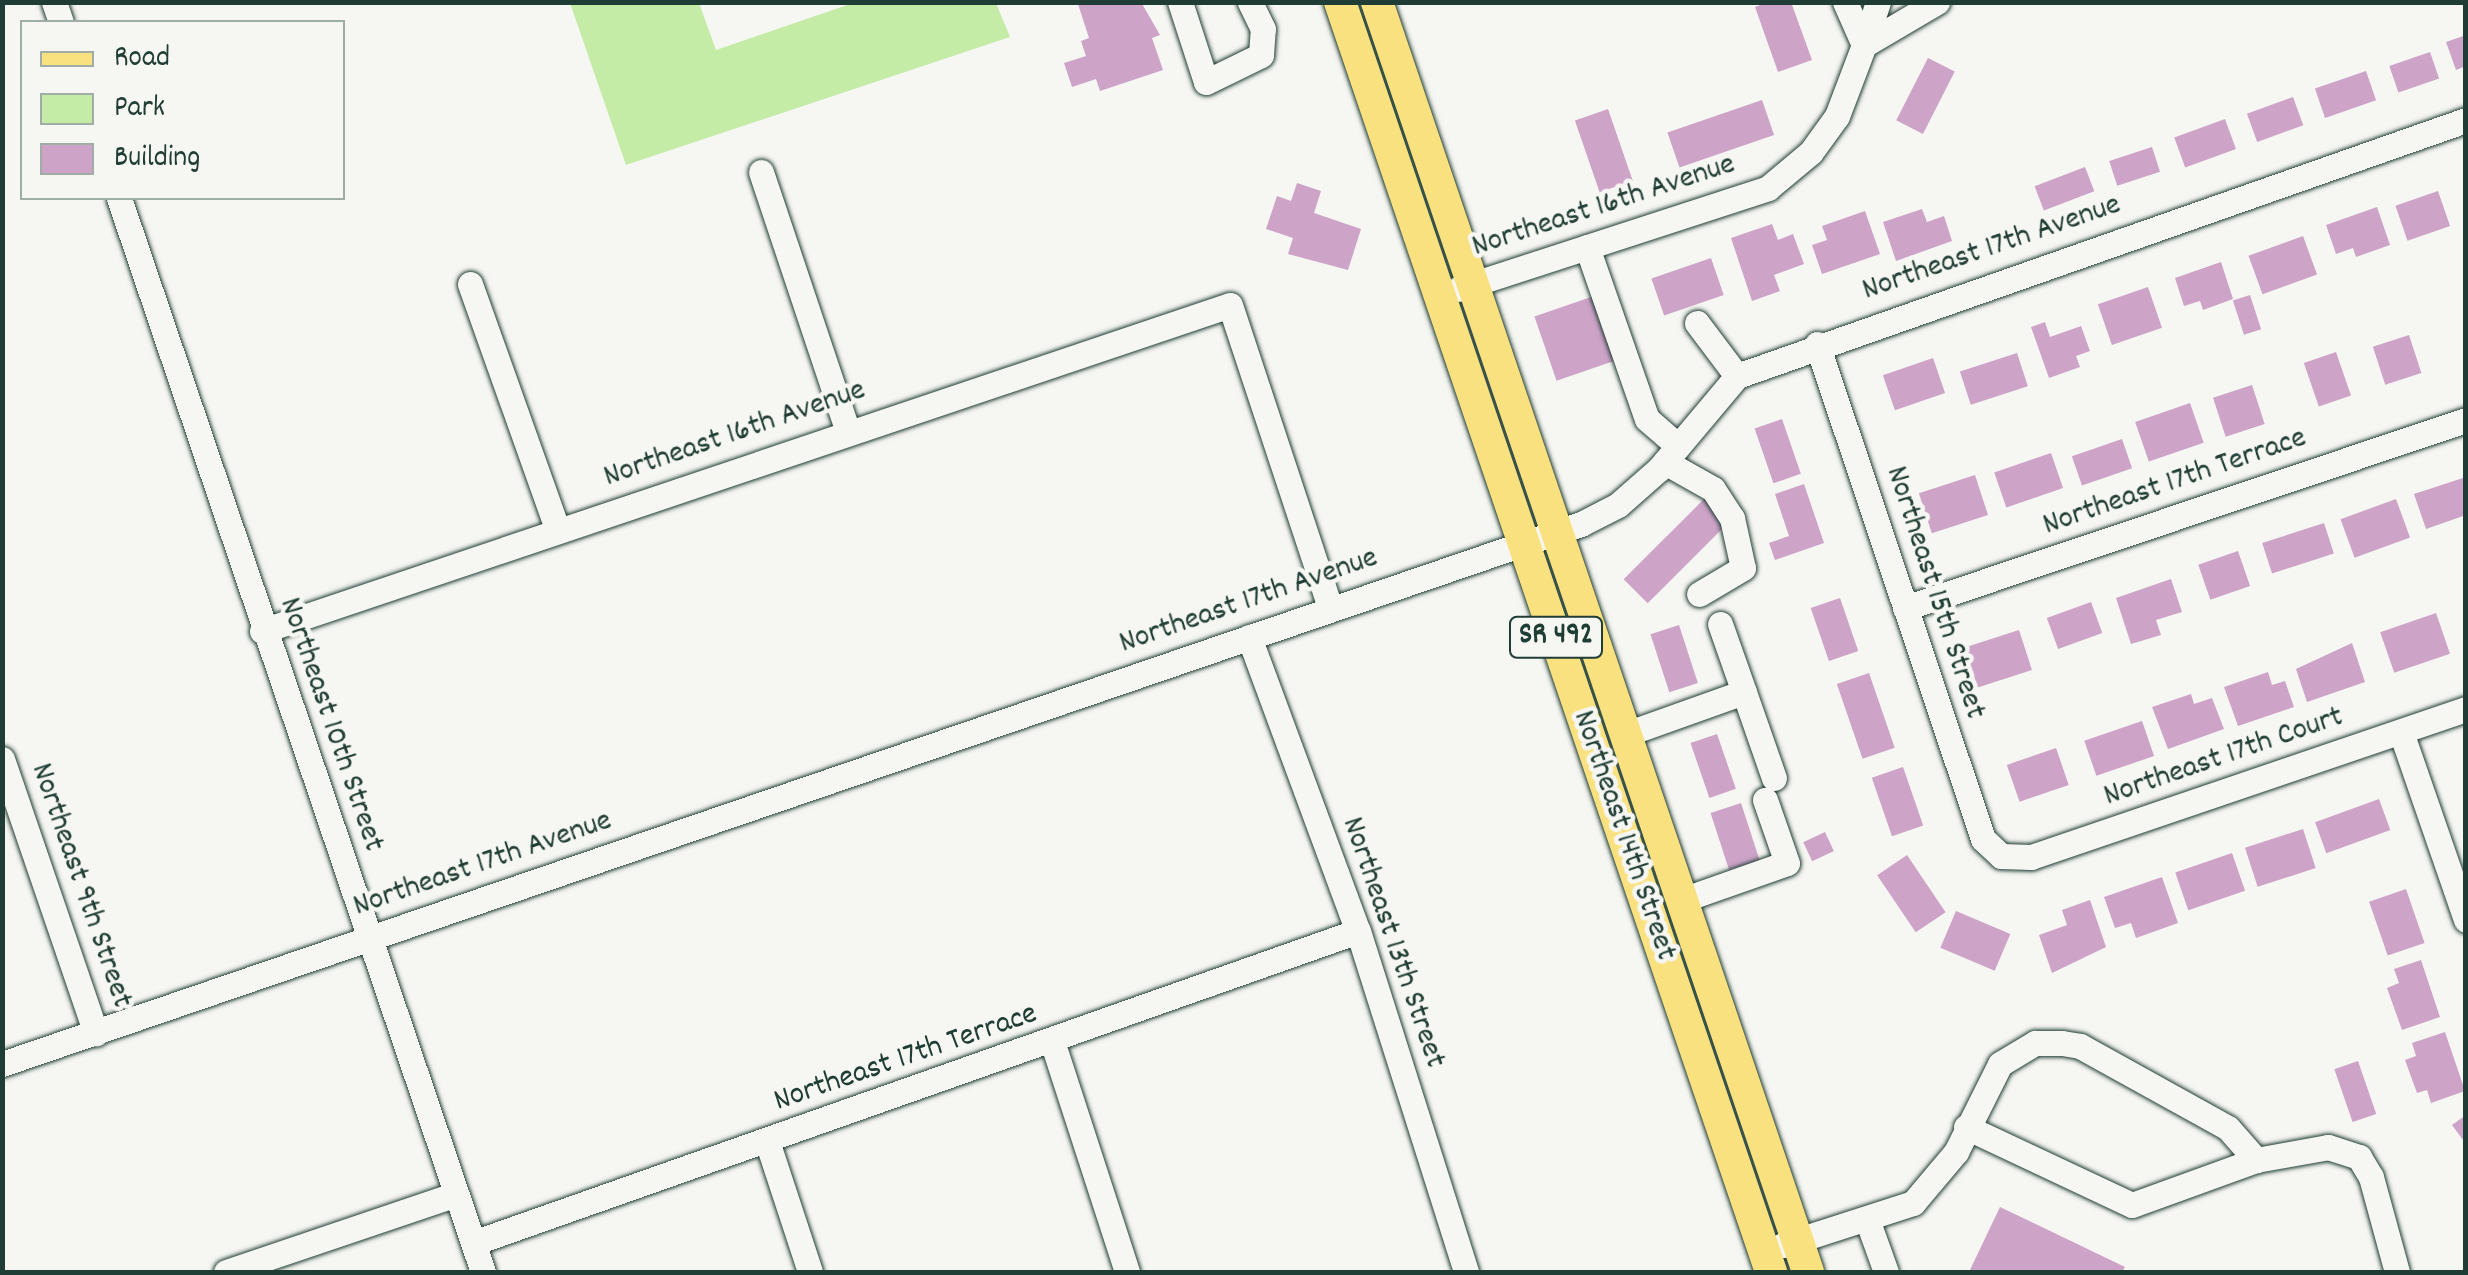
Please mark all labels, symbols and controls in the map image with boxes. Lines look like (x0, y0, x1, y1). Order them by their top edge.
legend (20, 20, 345, 200)
text: Road (114, 38, 170, 81)
text: Park (114, 88, 165, 131)
text: Building (114, 138, 200, 181)
street label: Northeast 16th Avenue (1468, 146, 1740, 268)
street label: Northeast 17th Avenue (1858, 187, 2126, 311)
street label: Northeast 16th Avenue (599, 372, 871, 498)
street label: Northeast 17th Terrace (2038, 420, 2312, 546)
street label: Northeast 15th Street (1875, 462, 1993, 724)
street label: Northeast 17th Avenue (1115, 540, 1383, 664)
street label: Northeast 10th Street (269, 593, 391, 857)
road number: SR 492 (1508, 612, 1604, 662)
street label: Northeast 17th Court (2099, 699, 2349, 817)
street label: Northeast 14th Street (1562, 706, 1684, 966)
street label: Northeast 9th Street (20, 759, 140, 1013)
street label: Northeast 17th Avenue (349, 803, 617, 927)
street label: Northeast 13th Street (1331, 812, 1453, 1074)
street label: Northeast 17th Terrace (769, 996, 1043, 1122)

